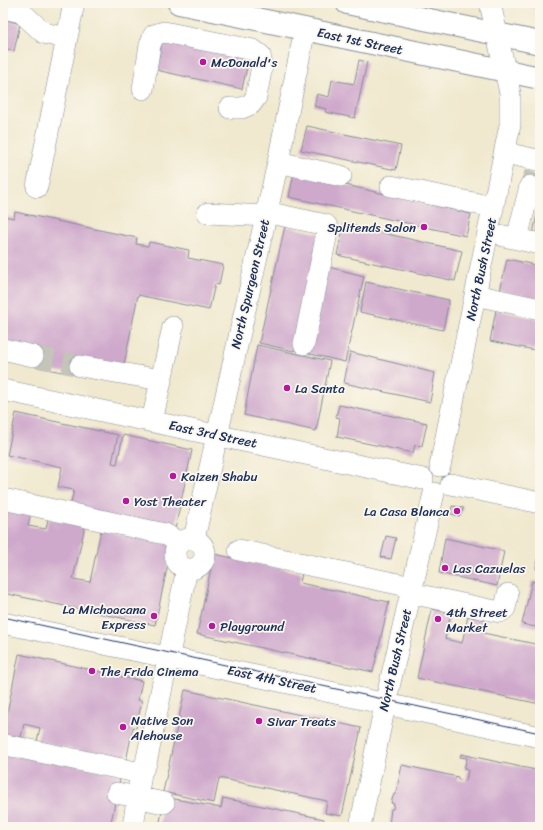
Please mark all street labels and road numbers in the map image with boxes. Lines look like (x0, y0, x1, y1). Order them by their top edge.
street label: East 1st Street (315, 21, 405, 61)
street label: North Bush Street (459, 215, 503, 323)
street label: North Spurgeon Street (224, 217, 276, 351)
street label: East 3rd Street (167, 413, 260, 455)
street label: North Bush Street (372, 606, 418, 714)
street label: East 4th Street (225, 658, 319, 700)

